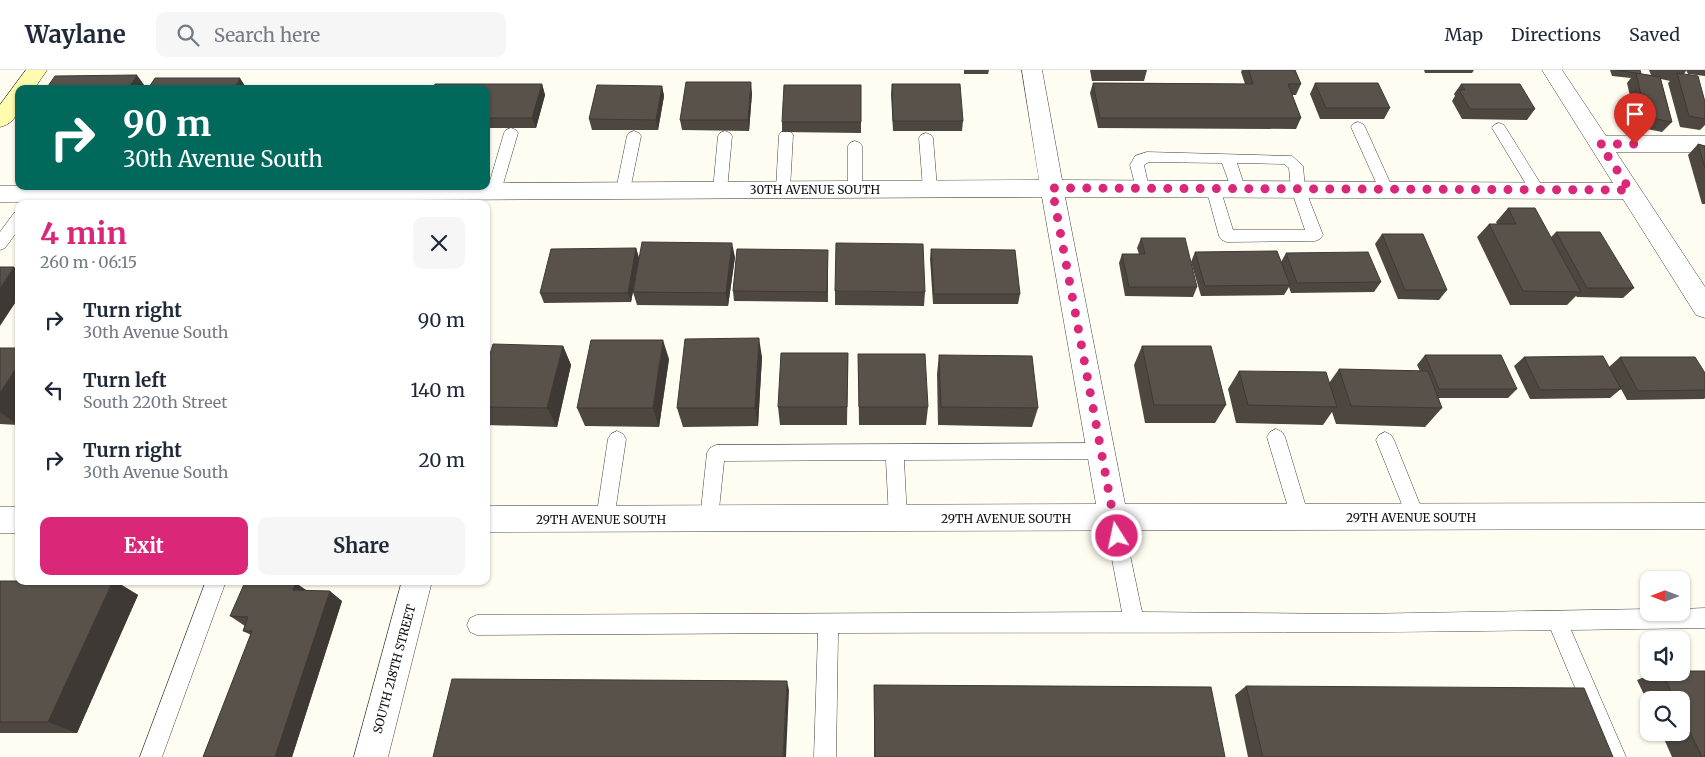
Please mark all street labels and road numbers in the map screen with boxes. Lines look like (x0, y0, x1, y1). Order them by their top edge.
street label: 30TH AVENUE SOUTH (750, 182, 881, 197)
street label: 29TH AVENUE SOUTH (1346, 510, 1476, 525)
street label: 29TH AVENUE SOUTH (941, 511, 1071, 526)
street label: 29TH AVENUE SOUTH (536, 512, 666, 527)
street label: SOUTH 218TH STREET (370, 602, 419, 735)

